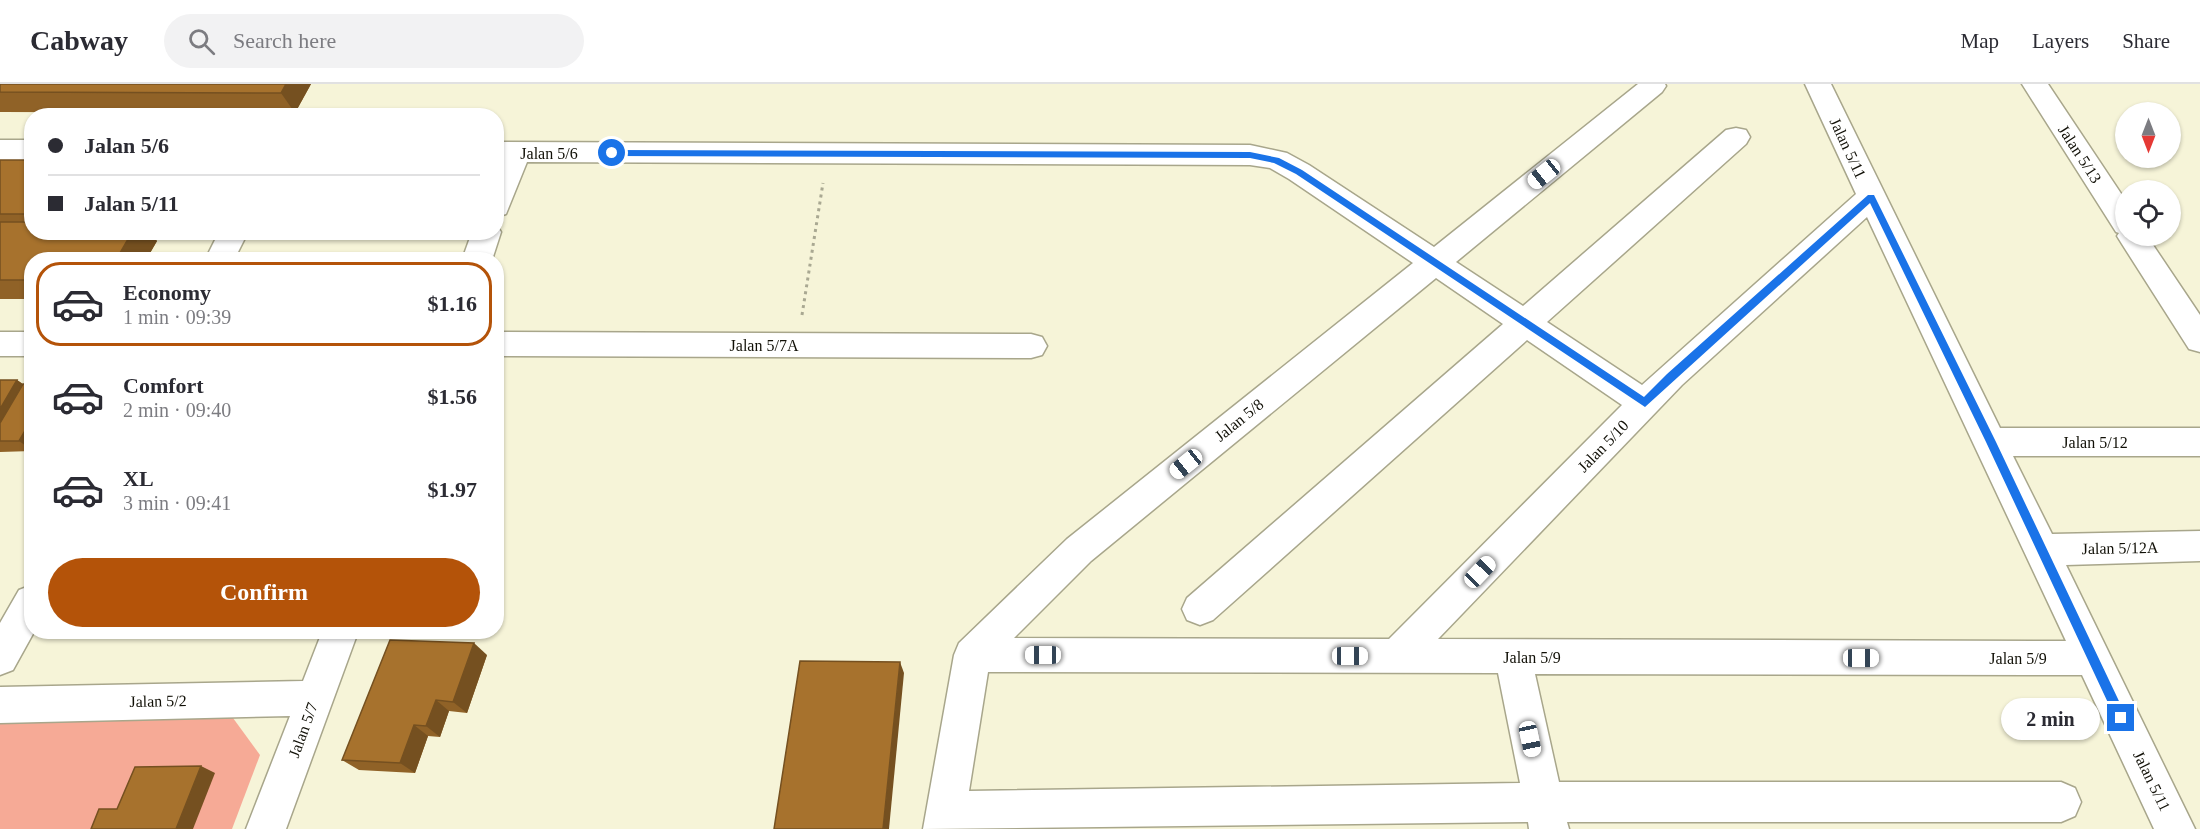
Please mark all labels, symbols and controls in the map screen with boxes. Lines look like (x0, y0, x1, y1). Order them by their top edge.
search box (164, 14, 584, 68)
text: Cabway (30, 25, 128, 56)
icon: search (185, 25, 218, 58)
text: Search here (233, 28, 336, 53)
text: Map (1961, 29, 1999, 53)
text: Layers (2032, 29, 2089, 53)
text: Share (2122, 29, 2170, 53)
north arrow (2115, 102, 2181, 168)
map controls (2115, 102, 2181, 246)
street label: Jalan 5/11 (1827, 115, 1869, 181)
street label: Jalan 5/13 (2055, 122, 2105, 186)
text: Jalan 5/6 (84, 133, 169, 158)
route start (598, 139, 625, 166)
street label: Jalan 5/6 (520, 145, 578, 162)
car (1524, 156, 1564, 192)
button: locate (2115, 180, 2181, 246)
text: Jalan 5/11 (84, 191, 179, 216)
icon: car (51, 277, 105, 331)
text: Economy (123, 280, 211, 305)
text: $1.16 (428, 291, 477, 316)
text: 1 min · 09:39 (123, 306, 231, 328)
street label: Jalan 5/7A (730, 337, 799, 354)
icon: car (51, 370, 105, 424)
text: Comfort (123, 373, 204, 398)
text: $1.56 (428, 384, 477, 409)
street label: Jalan 5/8 (1211, 395, 1267, 445)
text: 2 min · 09:40 (123, 399, 231, 421)
street label: Jalan 5/10 (1574, 417, 1632, 475)
street label: Jalan 5/12 (2062, 434, 2128, 451)
car (1166, 446, 1206, 482)
icon: car (51, 463, 105, 517)
text: XL (123, 466, 154, 491)
text: $1.97 (428, 477, 477, 502)
text: 3 min · 09:41 (123, 492, 231, 514)
street label: Jalan 5/12A (2081, 539, 2159, 557)
car (1461, 553, 1499, 591)
button: Confirm (48, 558, 480, 627)
car (1025, 646, 1061, 664)
car (1332, 647, 1368, 665)
street label: Jalan 5/9 (1503, 649, 1561, 666)
car (1843, 649, 1879, 667)
street label: Jalan 5/9 (1989, 650, 2047, 667)
street label: Jalan 5/2 (129, 692, 187, 710)
callout: 2 min (2001, 697, 2100, 739)
street label: Jalan 5/7 (285, 700, 321, 760)
route end (2107, 704, 2134, 731)
text: 2 min (2026, 708, 2075, 730)
car (1517, 720, 1543, 758)
street label: Jalan 5/11 (2130, 748, 2174, 814)

